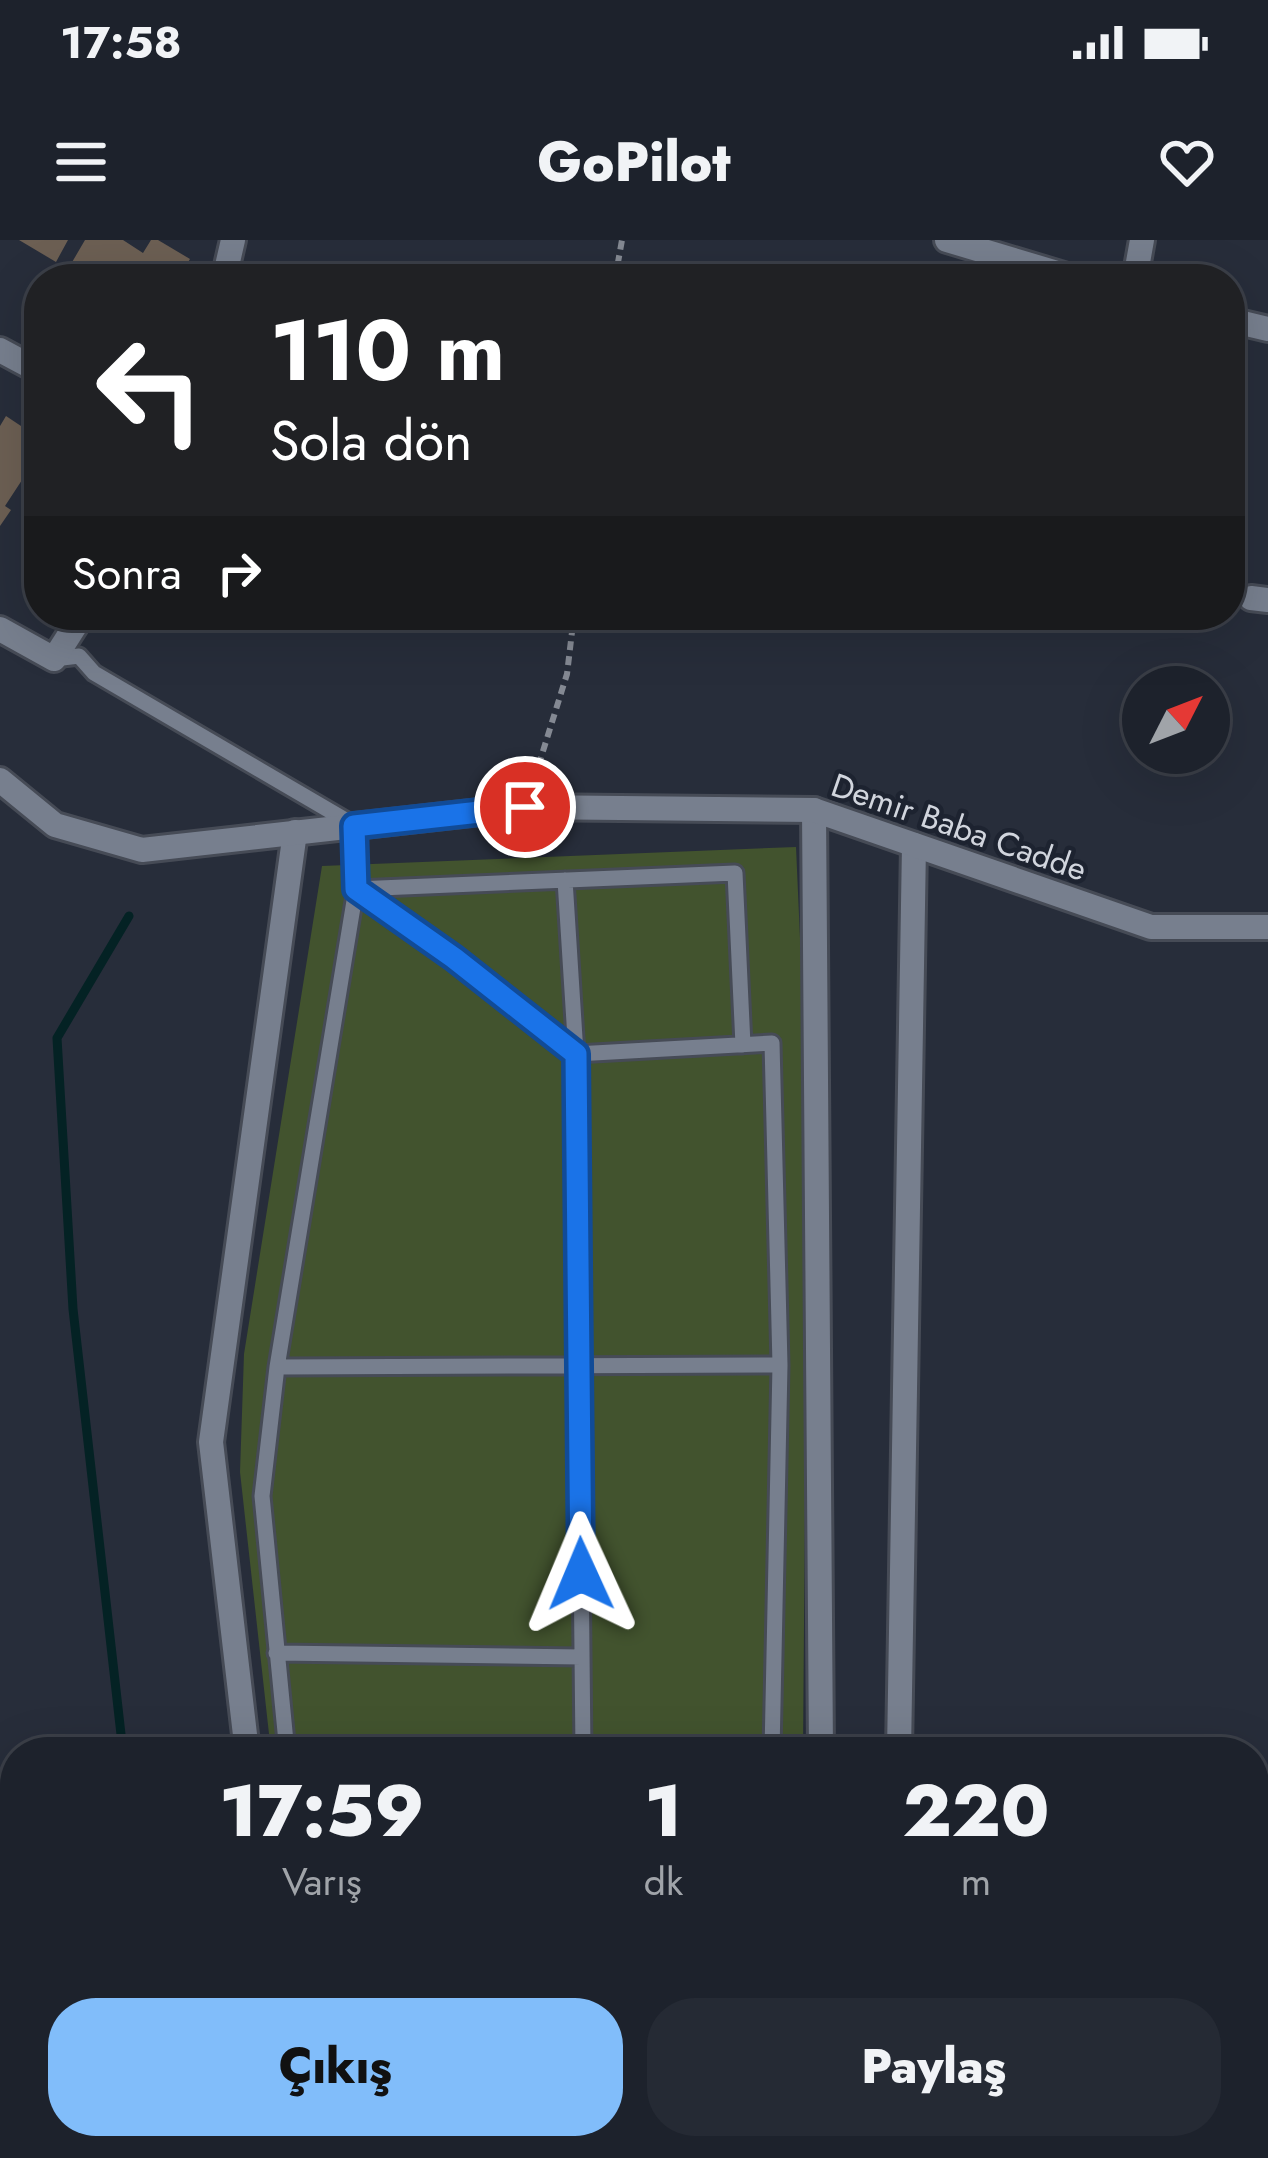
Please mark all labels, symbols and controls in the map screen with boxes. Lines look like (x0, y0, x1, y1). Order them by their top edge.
text: 17:58 (60, 10, 182, 75)
text: GoPilot (537, 123, 731, 201)
icon: menu (48, 129, 114, 195)
icon: heart (1154, 129, 1220, 195)
text: 110 m (270, 290, 505, 412)
icon: left (72, 312, 228, 468)
text: Sola dön (270, 402, 472, 480)
icon: right (206, 540, 272, 606)
text: Sonra (72, 541, 182, 606)
north arrow (1122, 666, 1230, 774)
map controls (1122, 666, 1230, 774)
pin (474, 756, 576, 858)
street label: Demir Baba Cadde (825, 761, 1093, 893)
icon: arrive (492, 774, 558, 840)
position arrow (518, 1511, 644, 1637)
text: 17:59 (219, 1759, 424, 1863)
text: 1 (644, 1759, 682, 1863)
text: 220 (902, 1759, 1050, 1863)
text: Varış (282, 1853, 362, 1910)
text: dk (644, 1853, 683, 1910)
text: m (961, 1853, 991, 1910)
button: Çıkış (48, 1998, 623, 2136)
button: Paylaş (647, 1998, 1221, 2136)

